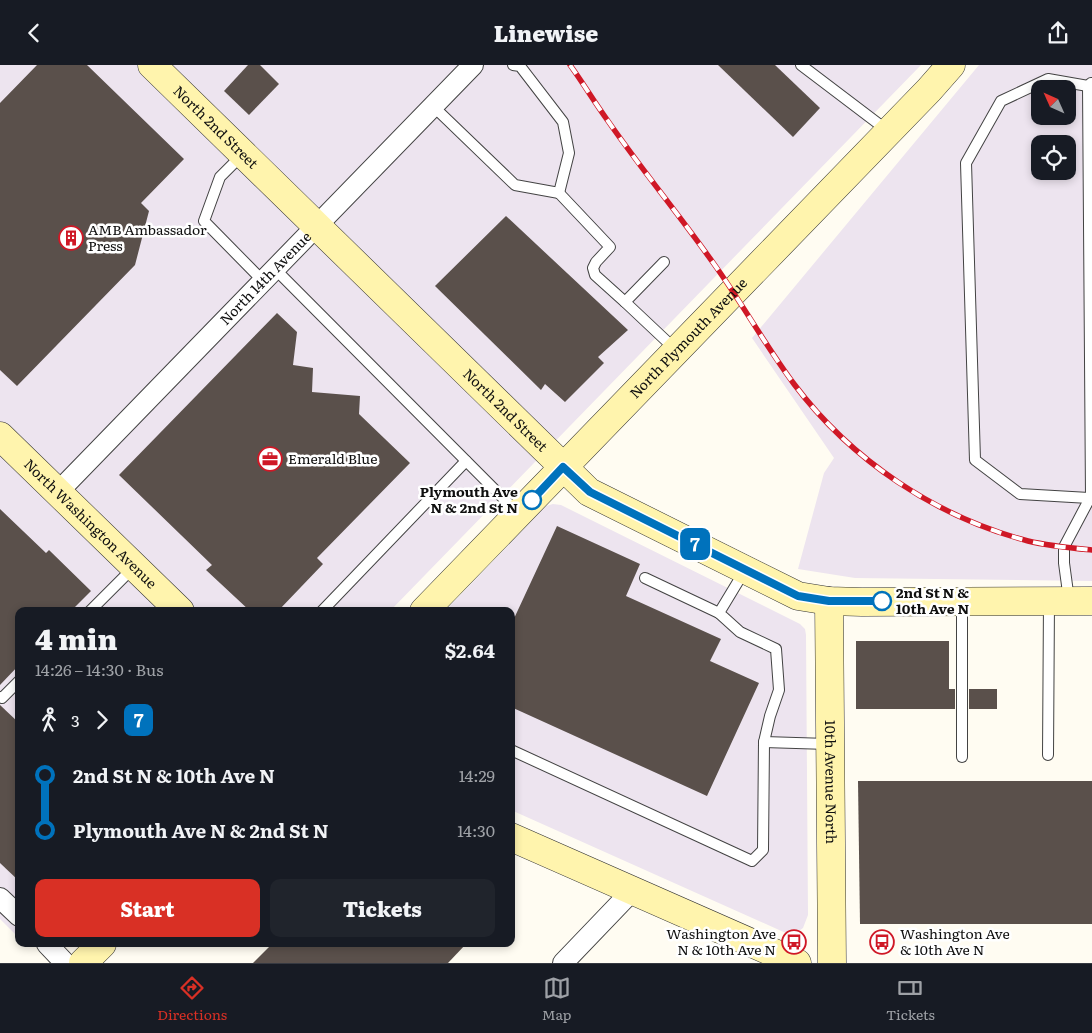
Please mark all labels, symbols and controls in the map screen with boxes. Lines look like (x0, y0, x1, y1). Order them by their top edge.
text: Linewise (494, 16, 598, 49)
icon: back (20, 19, 48, 47)
icon: share (1044, 19, 1072, 47)
street label: North 2nd Street (170, 80, 263, 173)
north arrow (1031, 80, 1076, 125)
map controls (1031, 80, 1076, 180)
button: locate (1031, 135, 1076, 180)
place label: AMB Ambassador Press (88, 219, 207, 255)
building icon: AMB Ambassador Press (58, 225, 84, 251)
street label: North 14th Avenue (215, 226, 315, 329)
street label: North Plymouth Avenue (624, 273, 751, 402)
street label: North 2nd Street (459, 364, 553, 456)
office icon: Emerald Blue (257, 446, 283, 472)
place label: Emerald Blue (288, 448, 378, 468)
street label: North Washington Avenue (20, 454, 162, 592)
place label: Plymouth Ave N & 2nd St N (420, 481, 518, 517)
marker: Plymouth Ave N & 2nd St N (522, 490, 542, 510)
line badge: 7 (679, 528, 711, 560)
text: 7 (690, 530, 700, 557)
place label: 2nd St N & 10th Ave N (896, 582, 969, 618)
marker: 2nd St N & 10th Ave N (872, 591, 892, 611)
text: 4 min (35, 617, 117, 659)
text: $2.64 (445, 636, 495, 664)
text: 14:26 – 14:30 · Bus (35, 657, 163, 681)
icon: walk (35, 706, 63, 734)
icon: forward (88, 706, 116, 734)
text: 7 (134, 706, 143, 733)
text: 3 (71, 708, 80, 732)
street label: 10th Avenue North (821, 720, 842, 844)
text: 2nd St N & 10th Ave N (73, 761, 275, 789)
text: 14:29 (459, 763, 495, 787)
text: Plymouth Ave N & 2nd St N (73, 816, 329, 844)
text: 14:30 (457, 818, 495, 842)
button: Start (35, 879, 260, 937)
button: Tickets (270, 879, 495, 937)
place label: Washington Ave N & 10th Ave N (666, 923, 776, 959)
place label: Washington Ave & 10th Ave N (900, 923, 1010, 959)
bus stop icon: Washington Ave N & 10th Ave N (781, 929, 807, 955)
bus stop icon: Washington Ave & 10th Ave N (869, 929, 895, 955)
tab: Directions (157, 974, 227, 1024)
tab: Map (542, 974, 571, 1024)
tab: Tickets (886, 974, 935, 1024)

